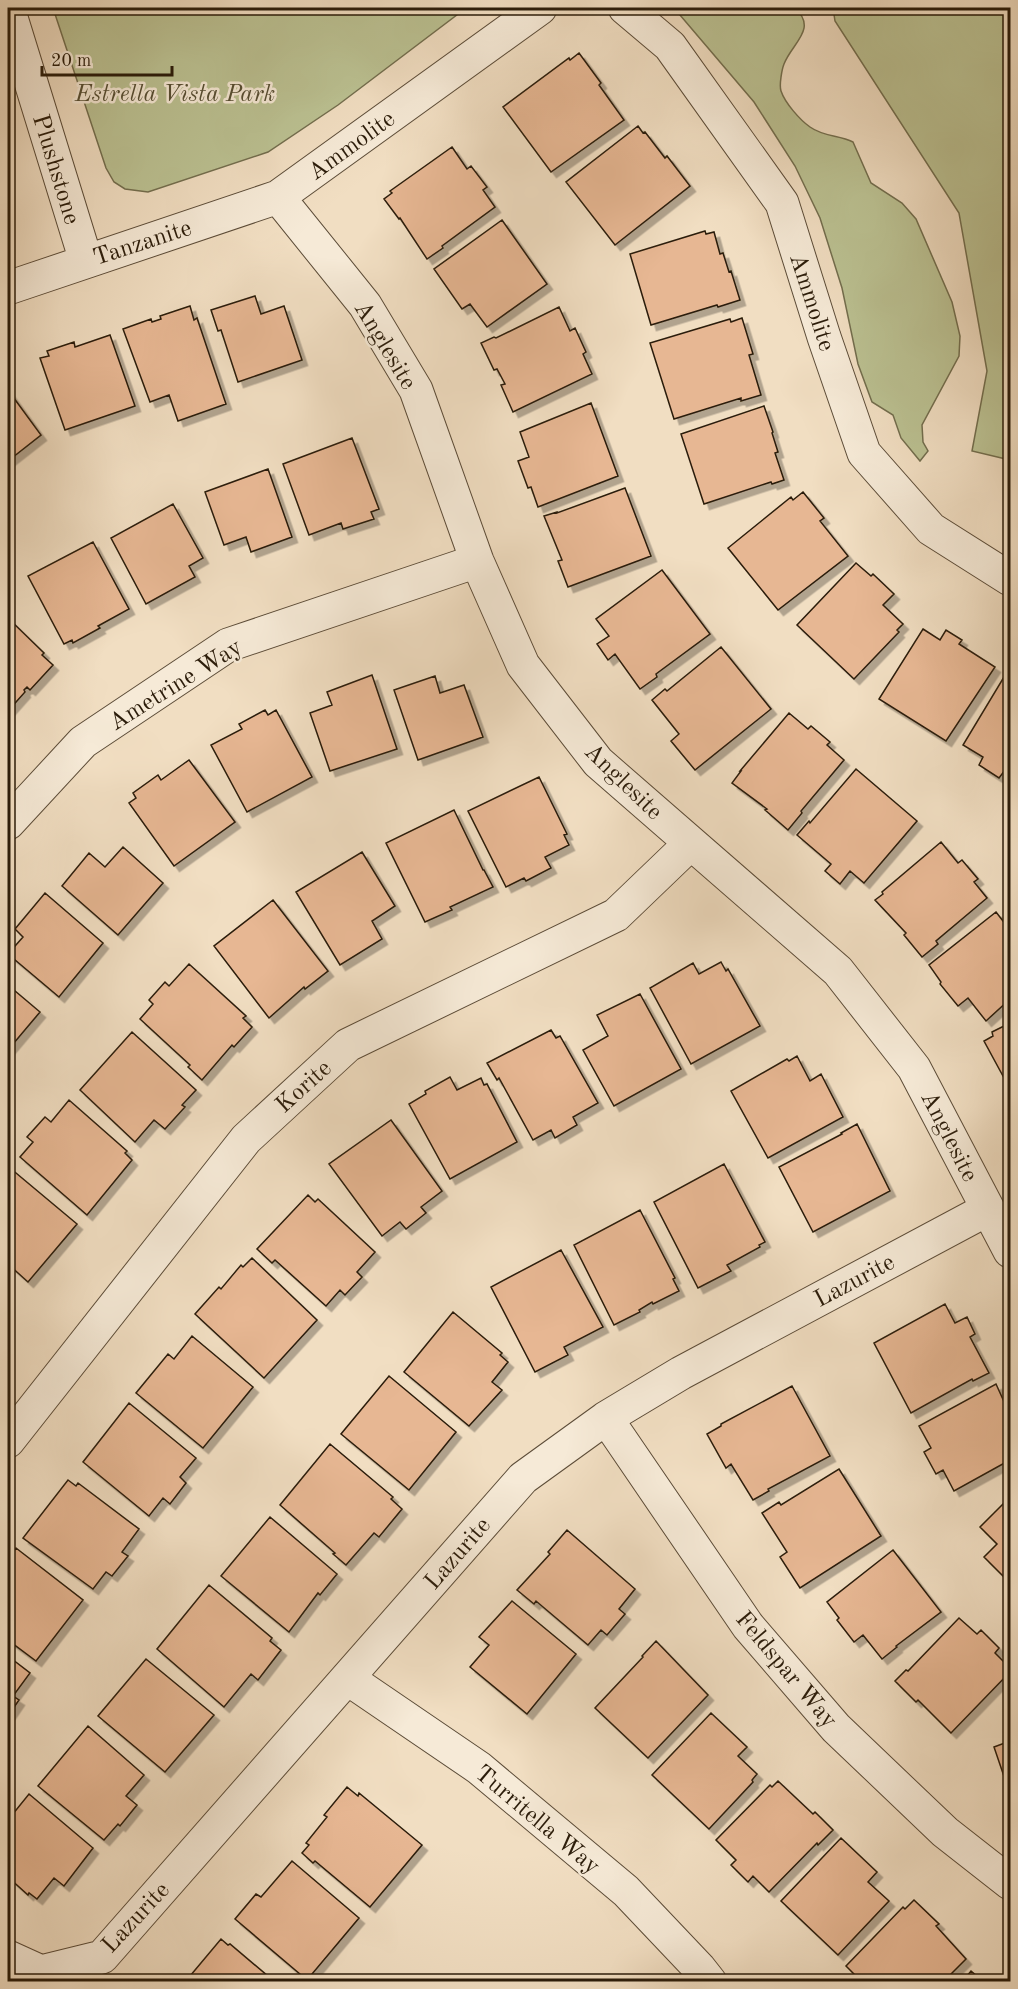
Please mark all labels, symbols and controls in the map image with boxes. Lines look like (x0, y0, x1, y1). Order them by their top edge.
scale bar (42, 39, 172, 77)
text: 20 m (51, 52, 91, 70)
park label: Estrella Vista Park (74, 83, 275, 107)
street label: Ammolite (304, 107, 400, 186)
street label: Plushstone (27, 112, 83, 228)
street label: Tanzanite (90, 217, 195, 271)
street label: Ammolite (784, 251, 838, 354)
street label: Anglesite (349, 298, 420, 394)
street label: Ametrine Way (105, 635, 247, 736)
street label: Anglesite (579, 740, 666, 825)
street label: Korite (272, 1057, 337, 1118)
street label: Anglesite (915, 1088, 981, 1186)
street label: Lazurite (811, 1251, 899, 1313)
street label: Lazurite (421, 1514, 496, 1595)
street label: Feldspar Way (730, 1608, 841, 1733)
street label: Turritella Way (470, 1762, 604, 1880)
street label: Lazurite (98, 1878, 175, 1958)

